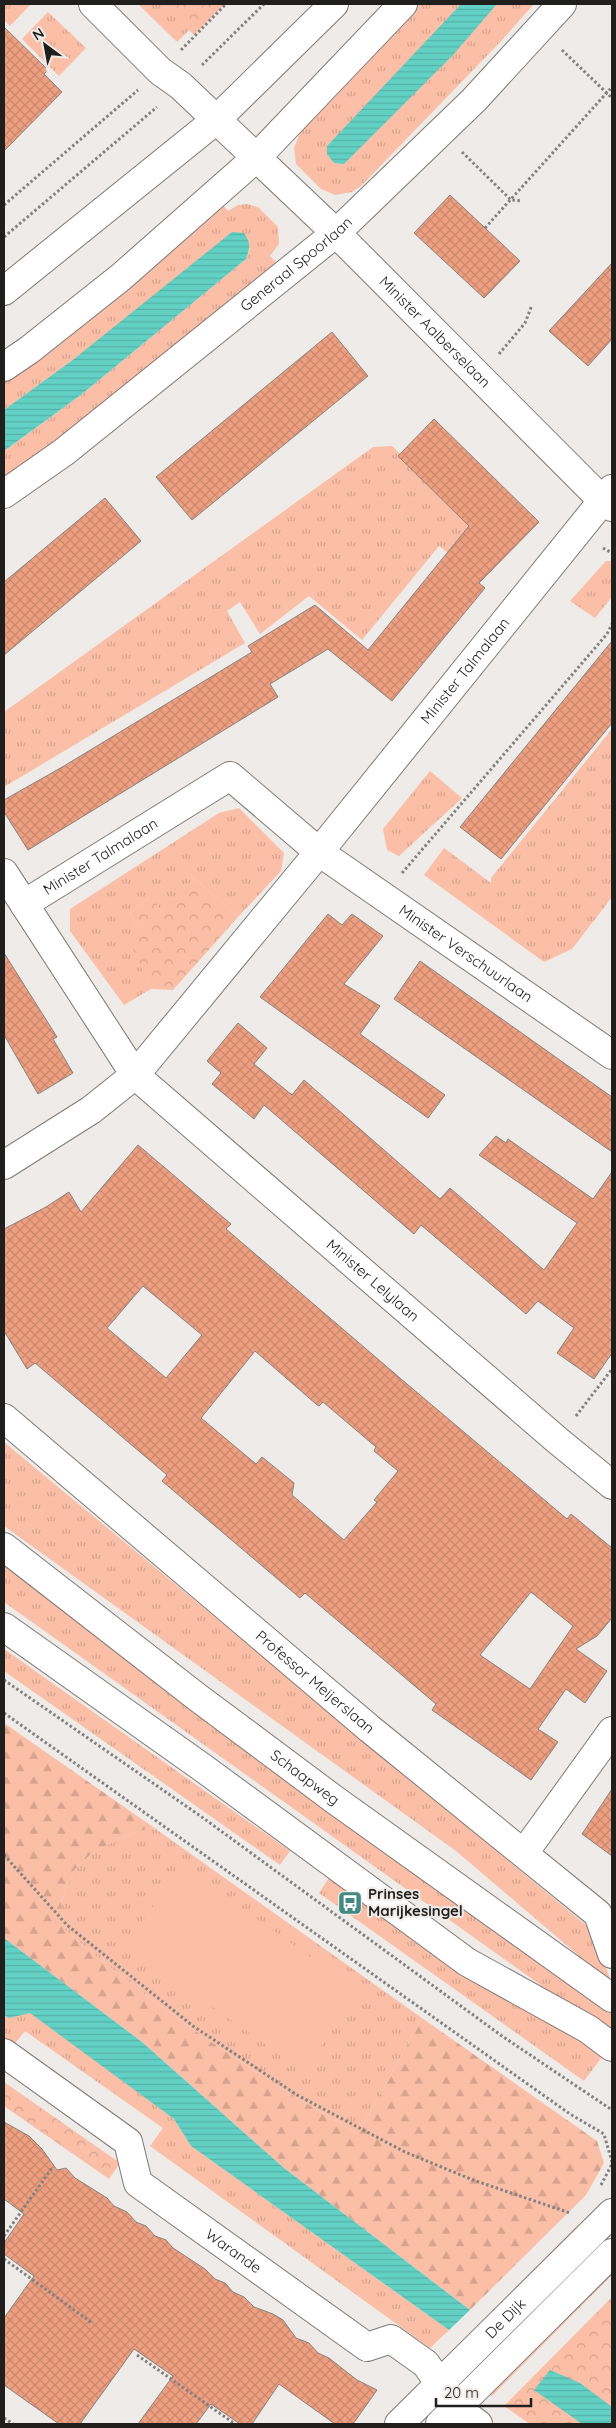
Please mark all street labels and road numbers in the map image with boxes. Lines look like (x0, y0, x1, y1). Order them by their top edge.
street label: Generaal Spoorlaan (236, 212, 356, 315)
street label: Minister Aalberselaan (375, 272, 495, 391)
street label: Minister Talmalaan (416, 614, 513, 728)
street label: Minister Talmalaan (39, 813, 161, 899)
street label: Minister Verschuurlaan (395, 900, 537, 1006)
street label: Minister Lelylaan (323, 1235, 423, 1326)
street label: Professor Meijerslaan (252, 1626, 378, 1738)
street label: Schaapweg (267, 1745, 343, 1809)
street label: Warande (202, 2224, 265, 2277)
street label: De Dijk (481, 2294, 530, 2342)

